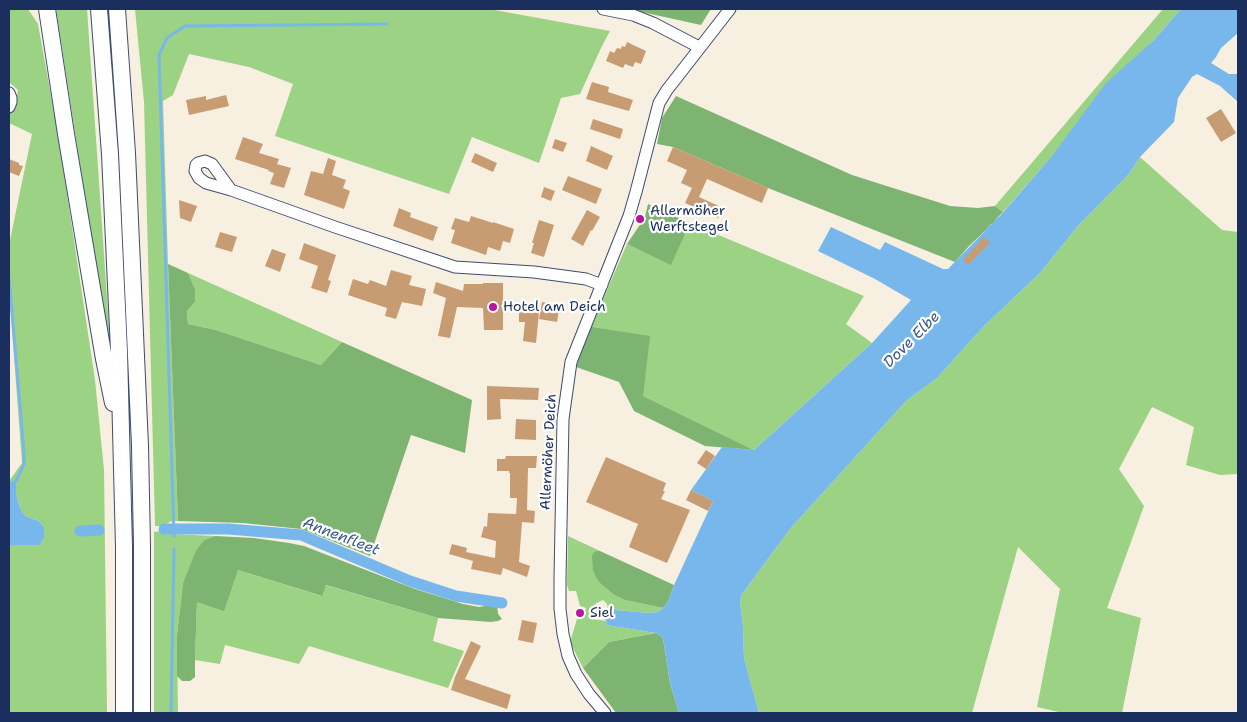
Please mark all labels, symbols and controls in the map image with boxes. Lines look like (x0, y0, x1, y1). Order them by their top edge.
place label: Allermöher Werftstegel (650, 203, 729, 236)
marker: Allermöher Werftstegel (634, 213, 646, 225)
place label: Hotel am Deich (503, 299, 606, 315)
marker: Hotel am Deich (487, 301, 499, 313)
water label: Dove Elbe (880, 308, 944, 372)
street label: Allermöher Deich (538, 393, 560, 511)
water label: Annenfleet (300, 514, 382, 560)
place label: Siel (590, 605, 614, 621)
marker: Siel (574, 607, 586, 619)

